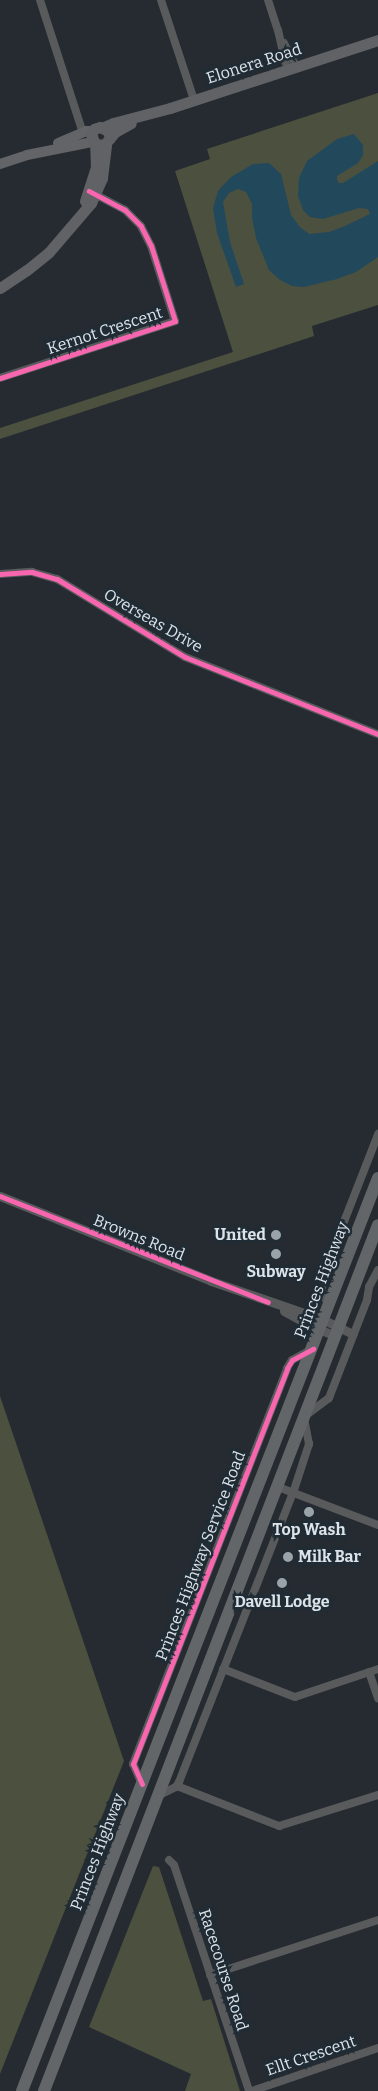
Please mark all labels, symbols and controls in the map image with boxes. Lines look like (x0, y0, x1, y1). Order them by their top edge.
street label: Elonera Road (204, 40, 304, 88)
street label: Kernot Crescent (45, 303, 165, 359)
street label: Overseas Drive (100, 585, 206, 657)
street label: Browns Road (90, 1211, 188, 1265)
street label: Princes Highway (291, 1219, 353, 1341)
place label: United (214, 1225, 266, 1245)
marker: United (270, 1229, 282, 1241)
marker: Subway (270, 1248, 282, 1260)
place label: Subway (246, 1262, 306, 1282)
street label: Princes Highway Service Road (152, 1449, 250, 1663)
marker: Top Wash (303, 1506, 315, 1518)
place label: Top Wash (272, 1520, 346, 1540)
place label: Milk Bar (298, 1547, 361, 1567)
marker: Milk Bar (282, 1551, 294, 1563)
marker: Davell Lodge (275, 1576, 289, 1590)
place label: Davell Lodge (234, 1592, 330, 1612)
street label: Princes Highway (67, 1791, 129, 1913)
street label: Racecourse Road (194, 1907, 252, 2033)
street label: Ellt Crescent (264, 2032, 358, 2080)

